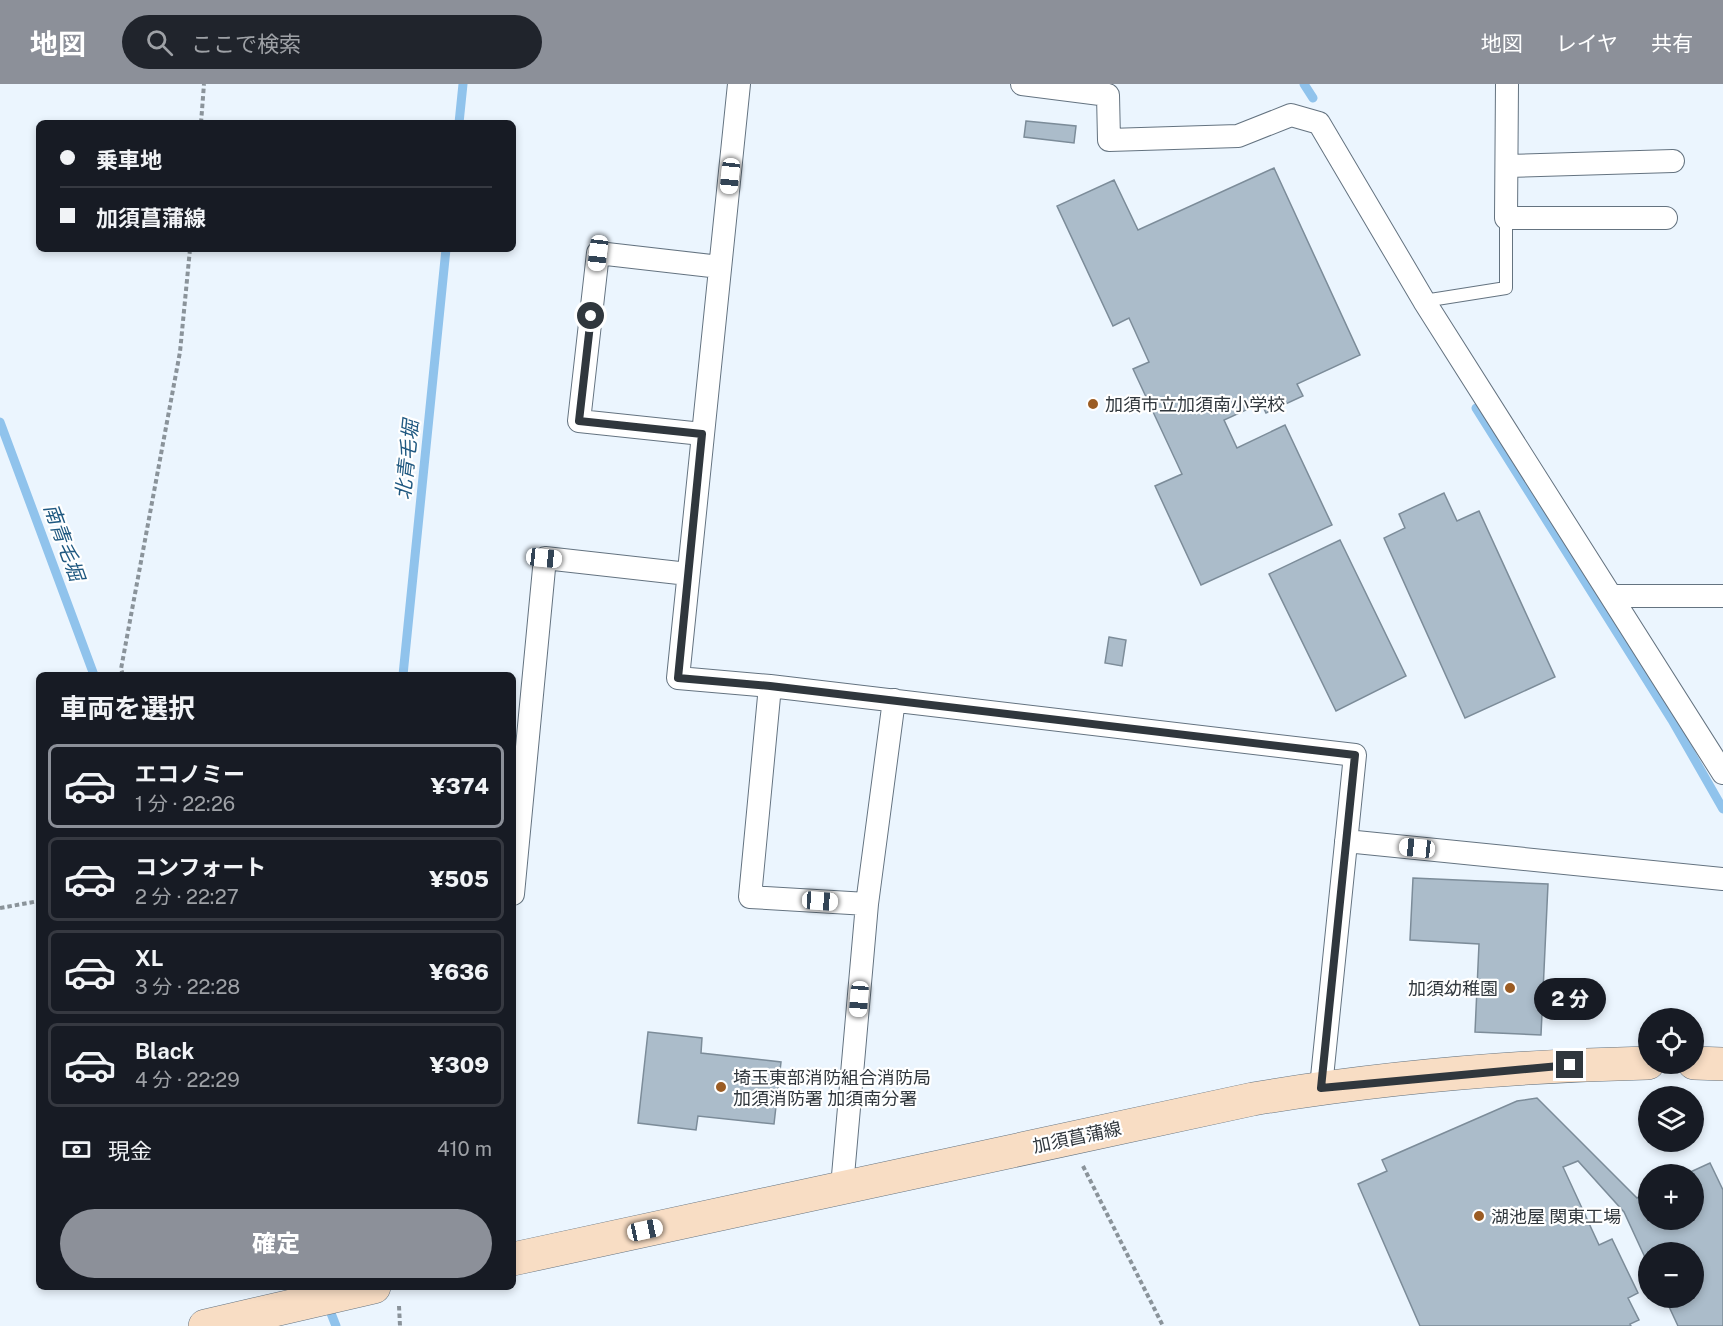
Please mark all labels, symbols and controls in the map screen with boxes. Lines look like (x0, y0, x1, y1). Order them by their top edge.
search box (122, 15, 542, 69)
icon: search (143, 26, 176, 59)
text: 地図 (30, 27, 86, 60)
text: ここで検索 (191, 31, 301, 57)
text: 地図 (1481, 31, 1523, 56)
text: レイヤ (1556, 31, 1618, 56)
text: 共有 (1651, 31, 1693, 56)
text: 乗車地 (96, 147, 162, 173)
car (719, 157, 741, 195)
text: 加須菖蒲線 (96, 205, 206, 231)
car (587, 234, 609, 272)
route start (577, 302, 604, 329)
place label: 加須市立加須南小学校 (1105, 394, 1285, 415)
marker: 加須市立加須南小学校 (1086, 397, 1100, 411)
water label: 北青毛堀 (391, 416, 423, 501)
water label: 南青毛堀 (39, 500, 90, 587)
car (525, 547, 563, 569)
text: 車両を選択 (60, 692, 195, 724)
icon: car (63, 759, 117, 813)
text: エコノミー (135, 761, 245, 787)
text: ¥374 (431, 773, 489, 799)
text: 1 分 · 22:26 (135, 792, 235, 816)
car (1398, 837, 1436, 859)
icon: car (63, 852, 117, 906)
text: コンフォート (135, 854, 266, 880)
text: ¥505 (429, 866, 489, 892)
text: 2 分 · 22:27 (135, 885, 239, 909)
car (801, 891, 839, 911)
icon: car (63, 945, 117, 999)
text: XL (135, 945, 163, 971)
text: ¥636 (429, 959, 489, 985)
text: 3 分 · 22:28 (135, 975, 240, 999)
place label: 加須幼稚園 (1408, 978, 1498, 999)
callout: 2 分 (1534, 978, 1606, 1020)
car (848, 980, 870, 1018)
marker: 加須幼稚園 (1503, 981, 1517, 995)
text: 2 分 (1551, 987, 1589, 1011)
map controls (1638, 1008, 1704, 1308)
button: locate (1638, 1008, 1704, 1074)
icon: car (63, 1038, 117, 1092)
text: Black (135, 1038, 194, 1064)
route end (1556, 1051, 1583, 1078)
text: ¥309 (430, 1052, 489, 1078)
place label: 埼玉東部消防組合消防局 加須消防署 加須南分署 (733, 1067, 931, 1109)
text: 4 分 · 22:29 (135, 1068, 240, 1092)
marker: 埼玉東部消防組合消防局 加須消防署 加須南分署 (714, 1080, 728, 1094)
button: layers (1638, 1086, 1704, 1152)
street label: 加須菖蒲線 (1031, 1117, 1123, 1157)
icon: cash (60, 1133, 93, 1166)
text: 410 m (437, 1137, 492, 1161)
text: 現金 (108, 1138, 152, 1164)
button: + (1638, 1164, 1704, 1230)
place label: 湖池屋 関東工場 (1491, 1206, 1621, 1227)
button: 確定 (60, 1209, 492, 1278)
marker: 湖池屋 関東工場 (1472, 1209, 1486, 1223)
car (626, 1217, 664, 1243)
button: − (1638, 1242, 1704, 1308)

